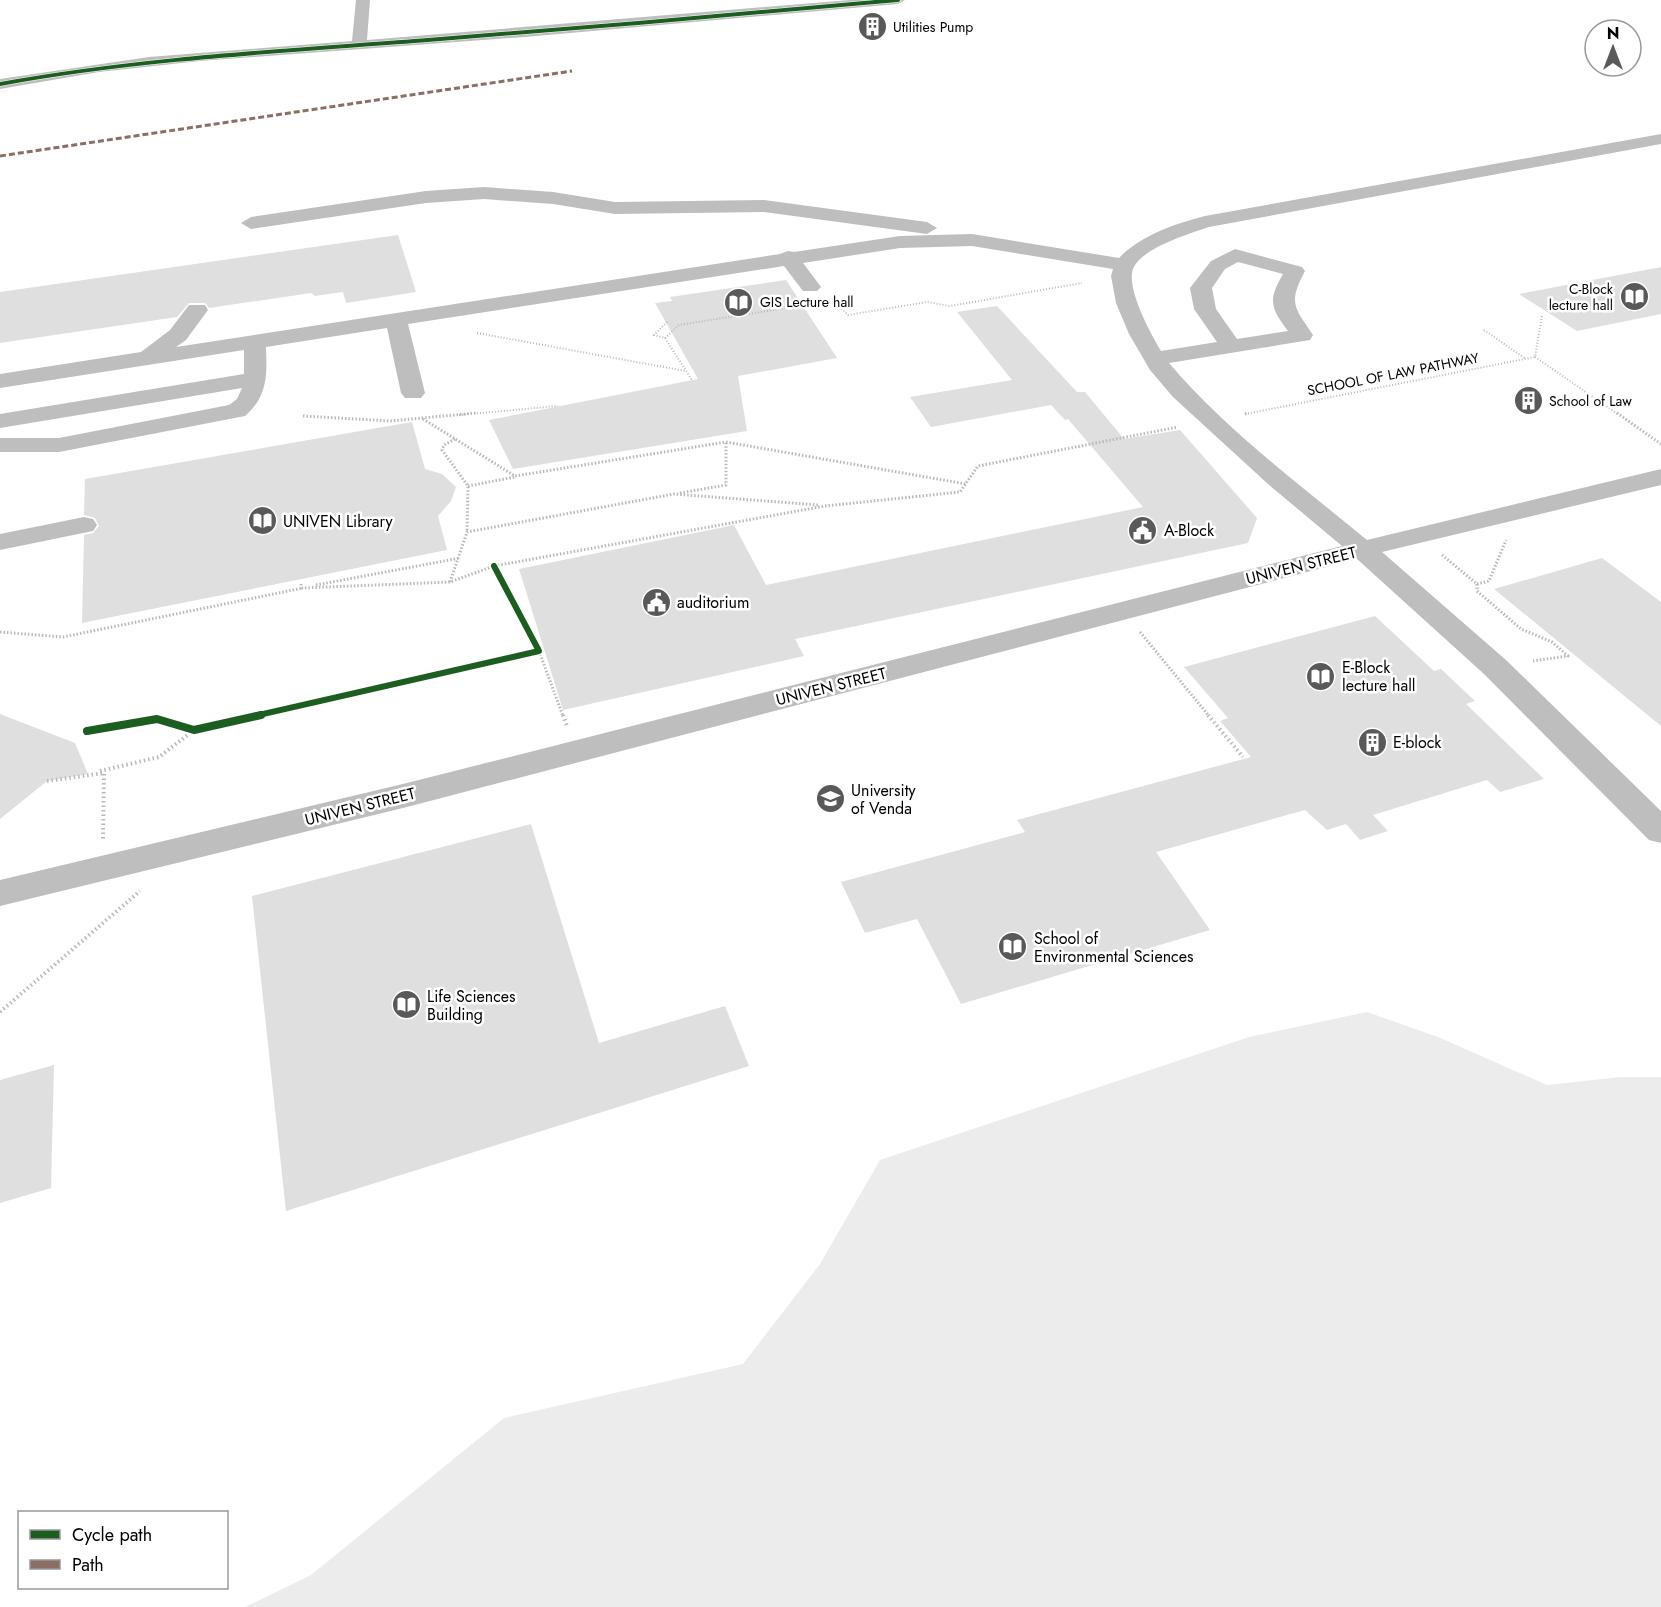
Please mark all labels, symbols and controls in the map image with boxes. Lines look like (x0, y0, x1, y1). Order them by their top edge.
building icon: Utilities Pump (856, 11, 888, 43)
place label: Utilities Pump (893, 17, 973, 37)
north arrow (1583, 18, 1643, 78)
text: N (1607, 22, 1619, 45)
place label: C-Block lecture hall (1549, 279, 1614, 315)
library icon: C-Block lecture hall (1618, 281, 1650, 313)
library icon: GIS Lecture hall (723, 286, 755, 318)
place label: GIS Lecture hall (760, 292, 854, 312)
street label: SCHOOL OF LAW PATHWAY (1305, 347, 1481, 400)
building icon: School of Law (1512, 385, 1544, 417)
place label: School of Law (1549, 391, 1632, 411)
library icon: UNIVEN Library (246, 505, 278, 537)
place label: UNIVEN Library (283, 510, 394, 533)
public building icon: A-Block (1127, 514, 1159, 546)
place label: A-Block (1164, 519, 1215, 542)
street label: UNIVEN STREET (1243, 541, 1359, 590)
public building icon: auditorium (640, 586, 672, 618)
place label: auditorium (677, 591, 749, 614)
place label: E-Block lecture hall (1342, 656, 1416, 697)
library icon: E-Block lecture hall (1305, 660, 1337, 692)
street label: UNIVEN STREET (773, 662, 889, 711)
building icon: E-block (1356, 726, 1388, 758)
place label: E-block (1393, 731, 1442, 754)
place label: University of Venda (851, 779, 917, 820)
street label: UNIVEN STREET (302, 782, 418, 831)
school or university icon: University of Venda (814, 783, 846, 815)
place label: School of Environmental Sciences (1034, 927, 1193, 968)
library icon: School of Environmental Sciences (997, 931, 1029, 963)
place label: Life Sciences Building (427, 985, 516, 1026)
library icon: Life Sciences Building (390, 989, 422, 1021)
legend (18, 1511, 228, 1589)
text: Cycle path (72, 1522, 152, 1548)
text: Path (72, 1552, 104, 1578)

